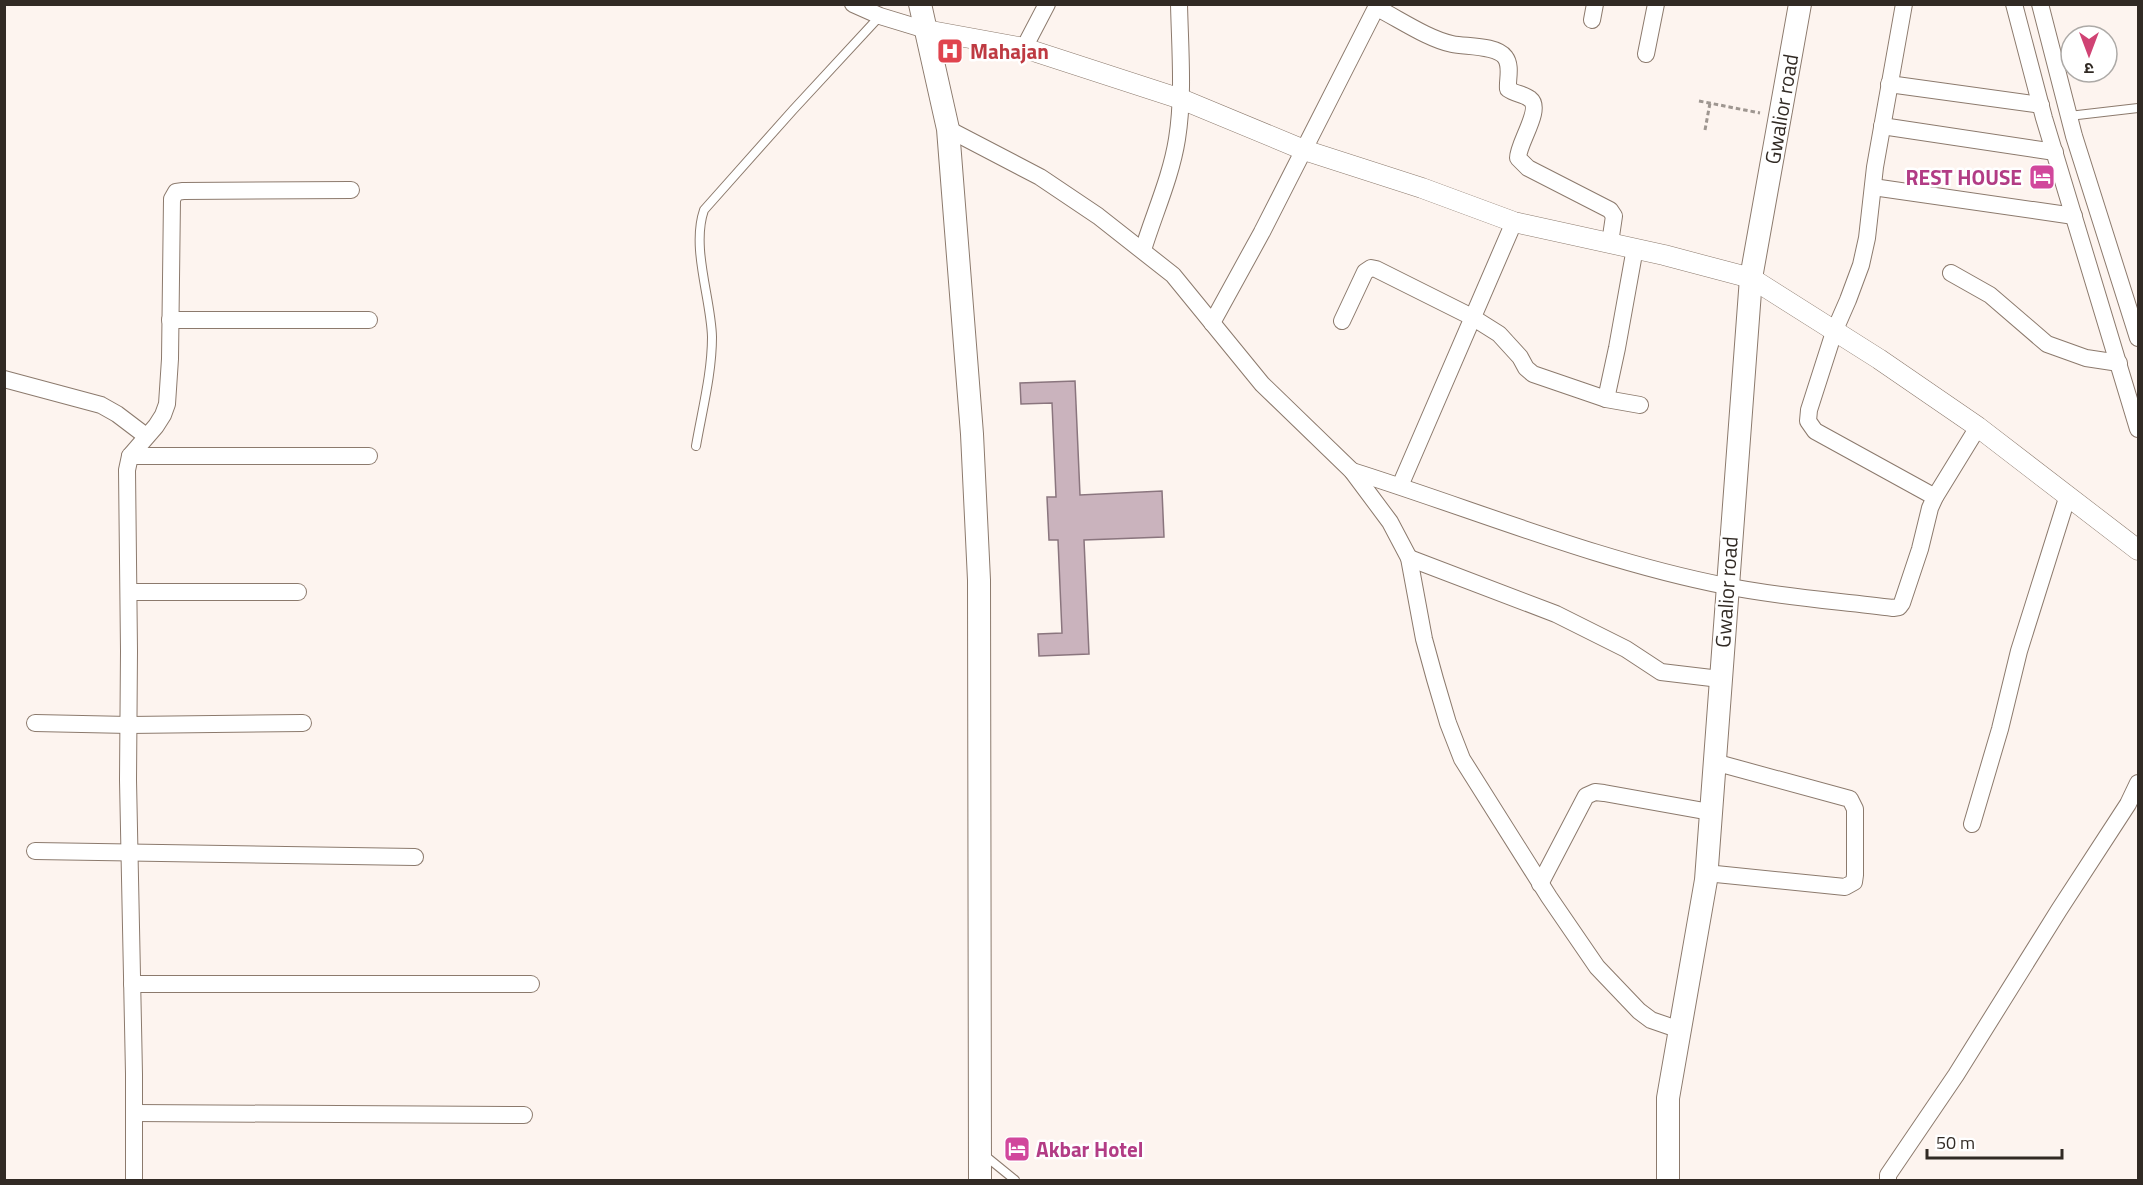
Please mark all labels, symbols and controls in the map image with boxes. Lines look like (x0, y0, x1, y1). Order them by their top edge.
north arrow (2059, 24, 2119, 84)
place label: Mahajan (970, 35, 1049, 67)
hospital icon: Mahajan (935, 36, 965, 66)
street label: Gwalior road (1756, 51, 1806, 167)
text: उ (2084, 57, 2094, 81)
place label: REST HOUSE (1906, 161, 2022, 193)
hotel icon: REST HOUSE (2027, 162, 2057, 192)
street label: Gwalior road (1706, 535, 1746, 649)
scale bar (1927, 1122, 2062, 1160)
text: 50 m (1936, 1129, 1975, 1156)
place label: Akbar Hotel (1036, 1133, 1143, 1165)
hotel icon: Akbar Hotel (1002, 1134, 1032, 1164)

